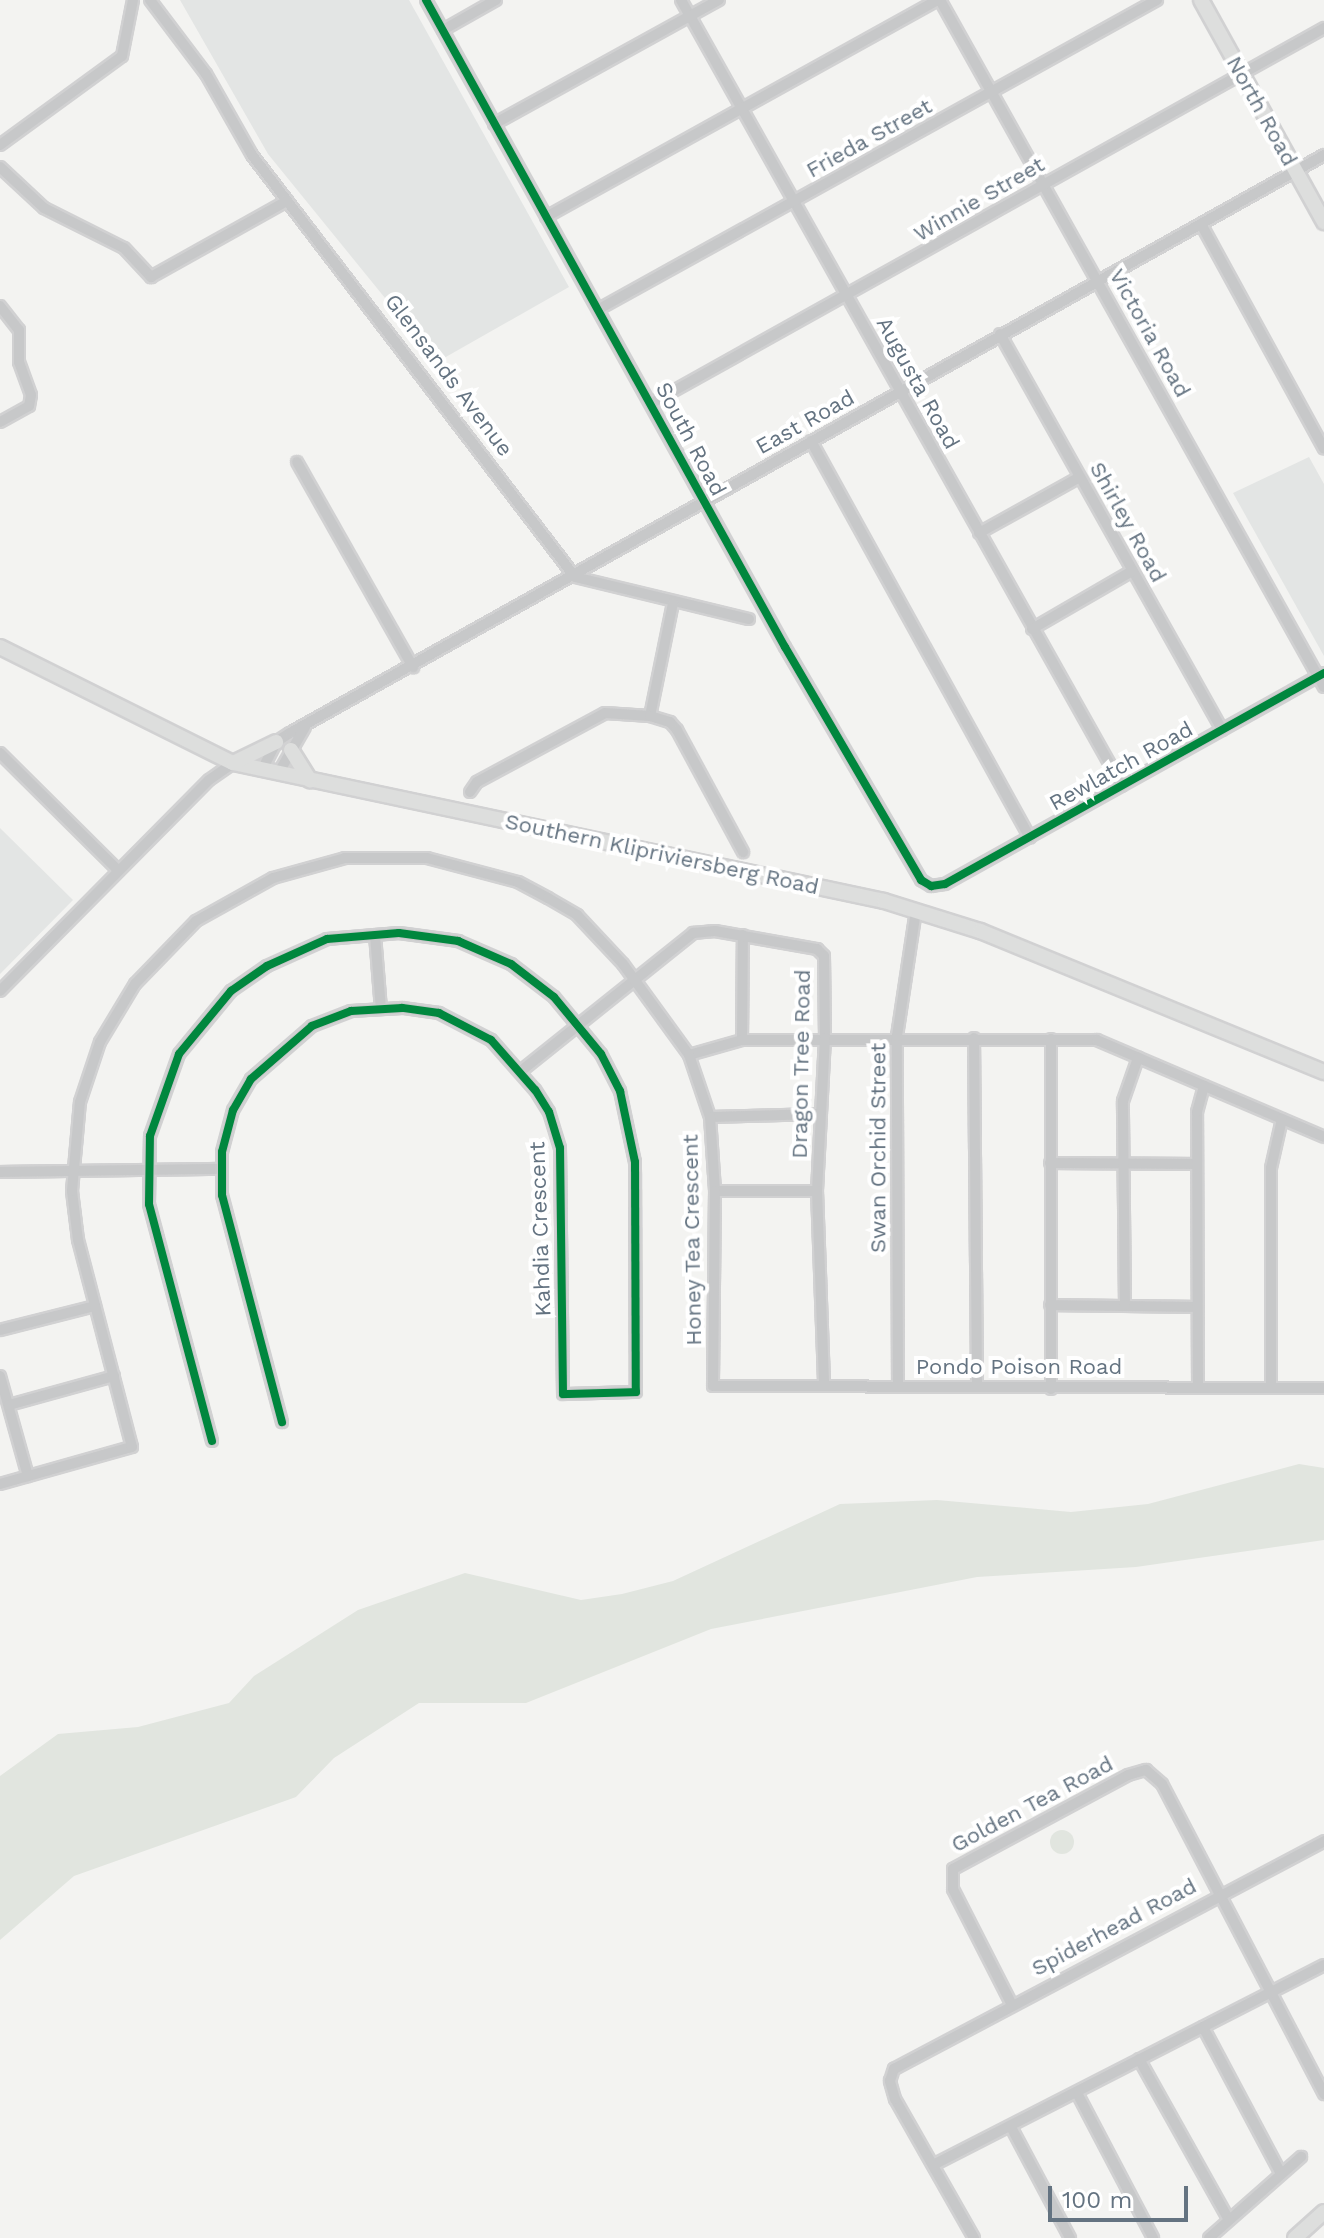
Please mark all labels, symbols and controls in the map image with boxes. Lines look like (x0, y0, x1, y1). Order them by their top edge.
street label: North Road (1221, 51, 1303, 171)
street label: Frieda Street (801, 93, 937, 183)
street label: Winnie Street (909, 151, 1049, 247)
street label: Victoria Road (1104, 264, 1196, 402)
street label: Glensands Avenue (379, 288, 519, 462)
street label: Augusta Road (871, 312, 965, 454)
street label: South Road (650, 378, 732, 500)
street label: East Road (751, 384, 859, 460)
street label: Shirley Road (1084, 457, 1172, 587)
street label: Rewlatch Road (1045, 716, 1197, 816)
street label: Southern Klipriviersberg Road (503, 808, 821, 900)
street label: Dragon Tree Road (786, 969, 816, 1159)
street label: Swan Orchid Street (865, 1043, 891, 1253)
street label: Honey Tea Crescent (677, 1133, 707, 1347)
street label: Kahdia Crescent (524, 1141, 556, 1317)
street label: Pondo Poison Road (916, 1354, 1122, 1380)
street label: Golden Tea Road (946, 1750, 1118, 1858)
street label: Spiderhead Road (1027, 1872, 1201, 1982)
scale bar (1052, 2170, 1192, 2220)
text: 100 m (1062, 2186, 1132, 2214)

